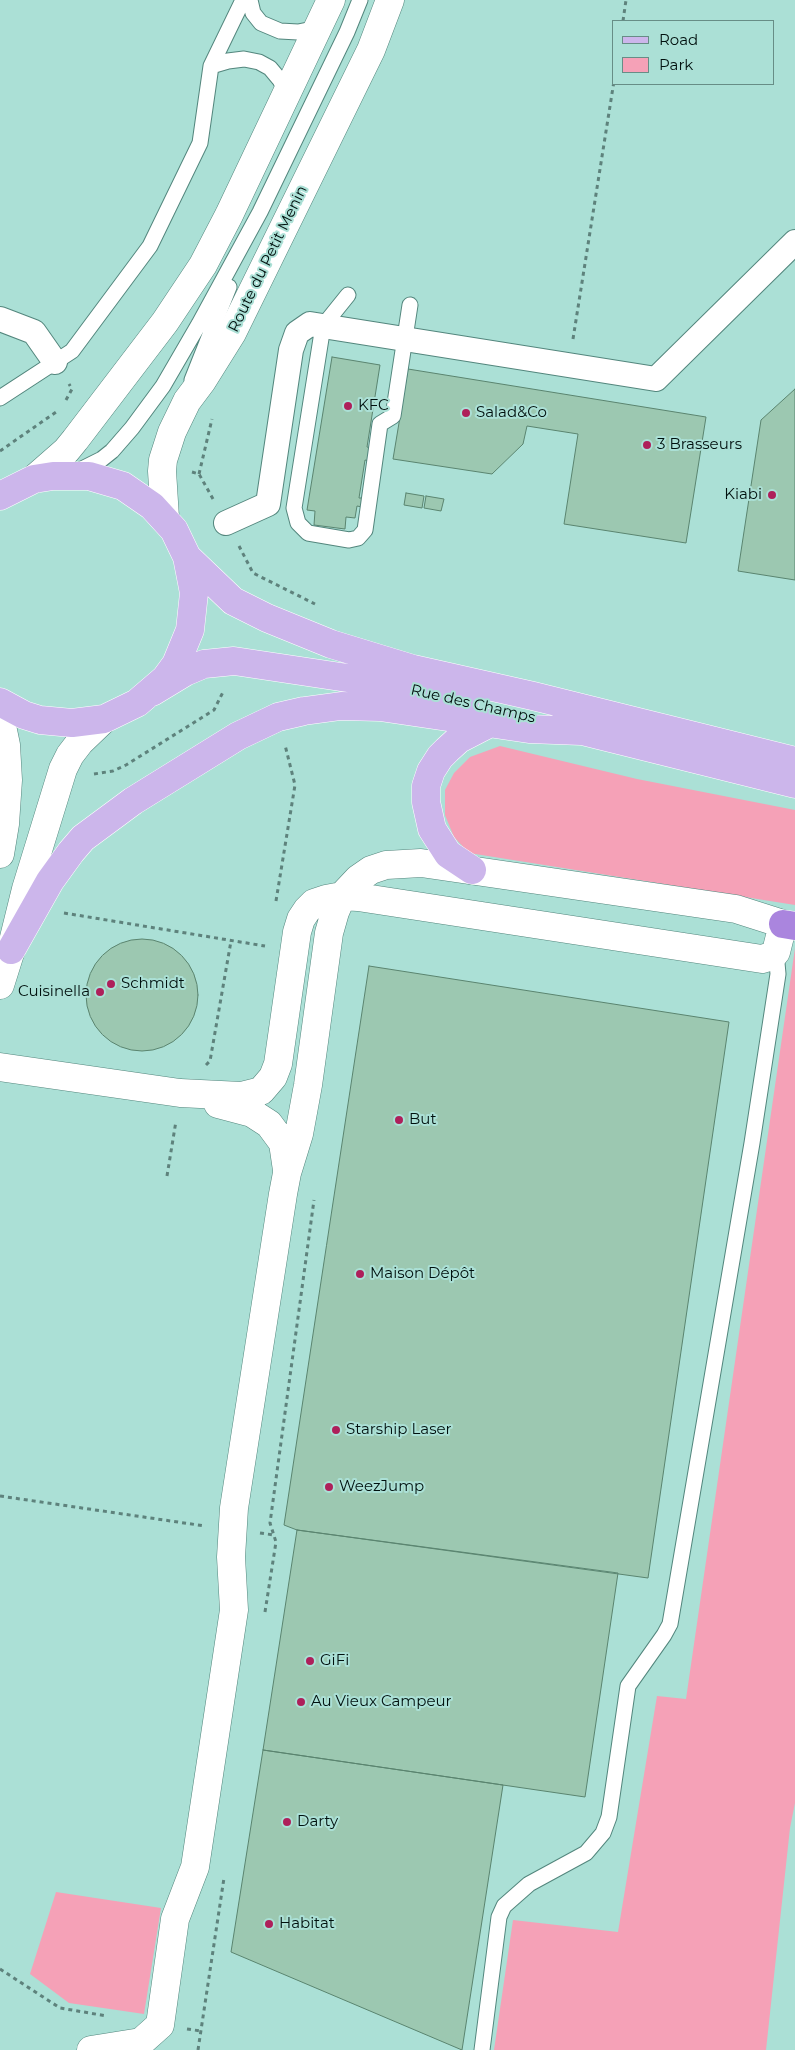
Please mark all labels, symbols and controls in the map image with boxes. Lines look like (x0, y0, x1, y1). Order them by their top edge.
legend (612, 20, 775, 85)
text: Road (659, 30, 698, 49)
text: Park (659, 55, 693, 74)
street label: Route du Petit Menin (225, 183, 311, 335)
place label: KFC (358, 397, 389, 415)
marker: KFC (342, 400, 354, 412)
place label: Salad&Co (476, 404, 547, 422)
marker: Salad&Co (460, 407, 472, 419)
place label: 3 Brasseurs (657, 436, 742, 454)
marker: 3 Brasseurs (641, 439, 653, 451)
place label: Kiabi (724, 486, 762, 504)
marker: Kiabi (766, 489, 778, 501)
street label: Rue des Champs (409, 681, 537, 727)
place label: Schmidt (121, 975, 185, 993)
marker: Schmidt (105, 978, 117, 990)
place label: Cuisinella (18, 983, 90, 1001)
marker: Cuisinella (94, 986, 106, 998)
place label: But (409, 1111, 436, 1129)
marker: But (393, 1114, 405, 1126)
place label: Maison Dépôt (370, 1265, 475, 1283)
marker: Maison Dépôt (354, 1268, 366, 1280)
place label: Starship Laser (346, 1421, 452, 1439)
marker: Starship Laser (330, 1424, 342, 1436)
place label: WeezJump (339, 1478, 424, 1496)
marker: WeezJump (323, 1481, 335, 1493)
place label: GiFi (320, 1652, 349, 1670)
marker: GiFi (304, 1655, 316, 1667)
place label: Au Vieux Campeur (311, 1693, 452, 1711)
marker: Au Vieux Campeur (295, 1696, 307, 1708)
place label: Darty (297, 1813, 338, 1831)
marker: Darty (281, 1816, 293, 1828)
place label: Habitat (279, 1915, 335, 1933)
marker: Habitat (263, 1918, 275, 1930)

